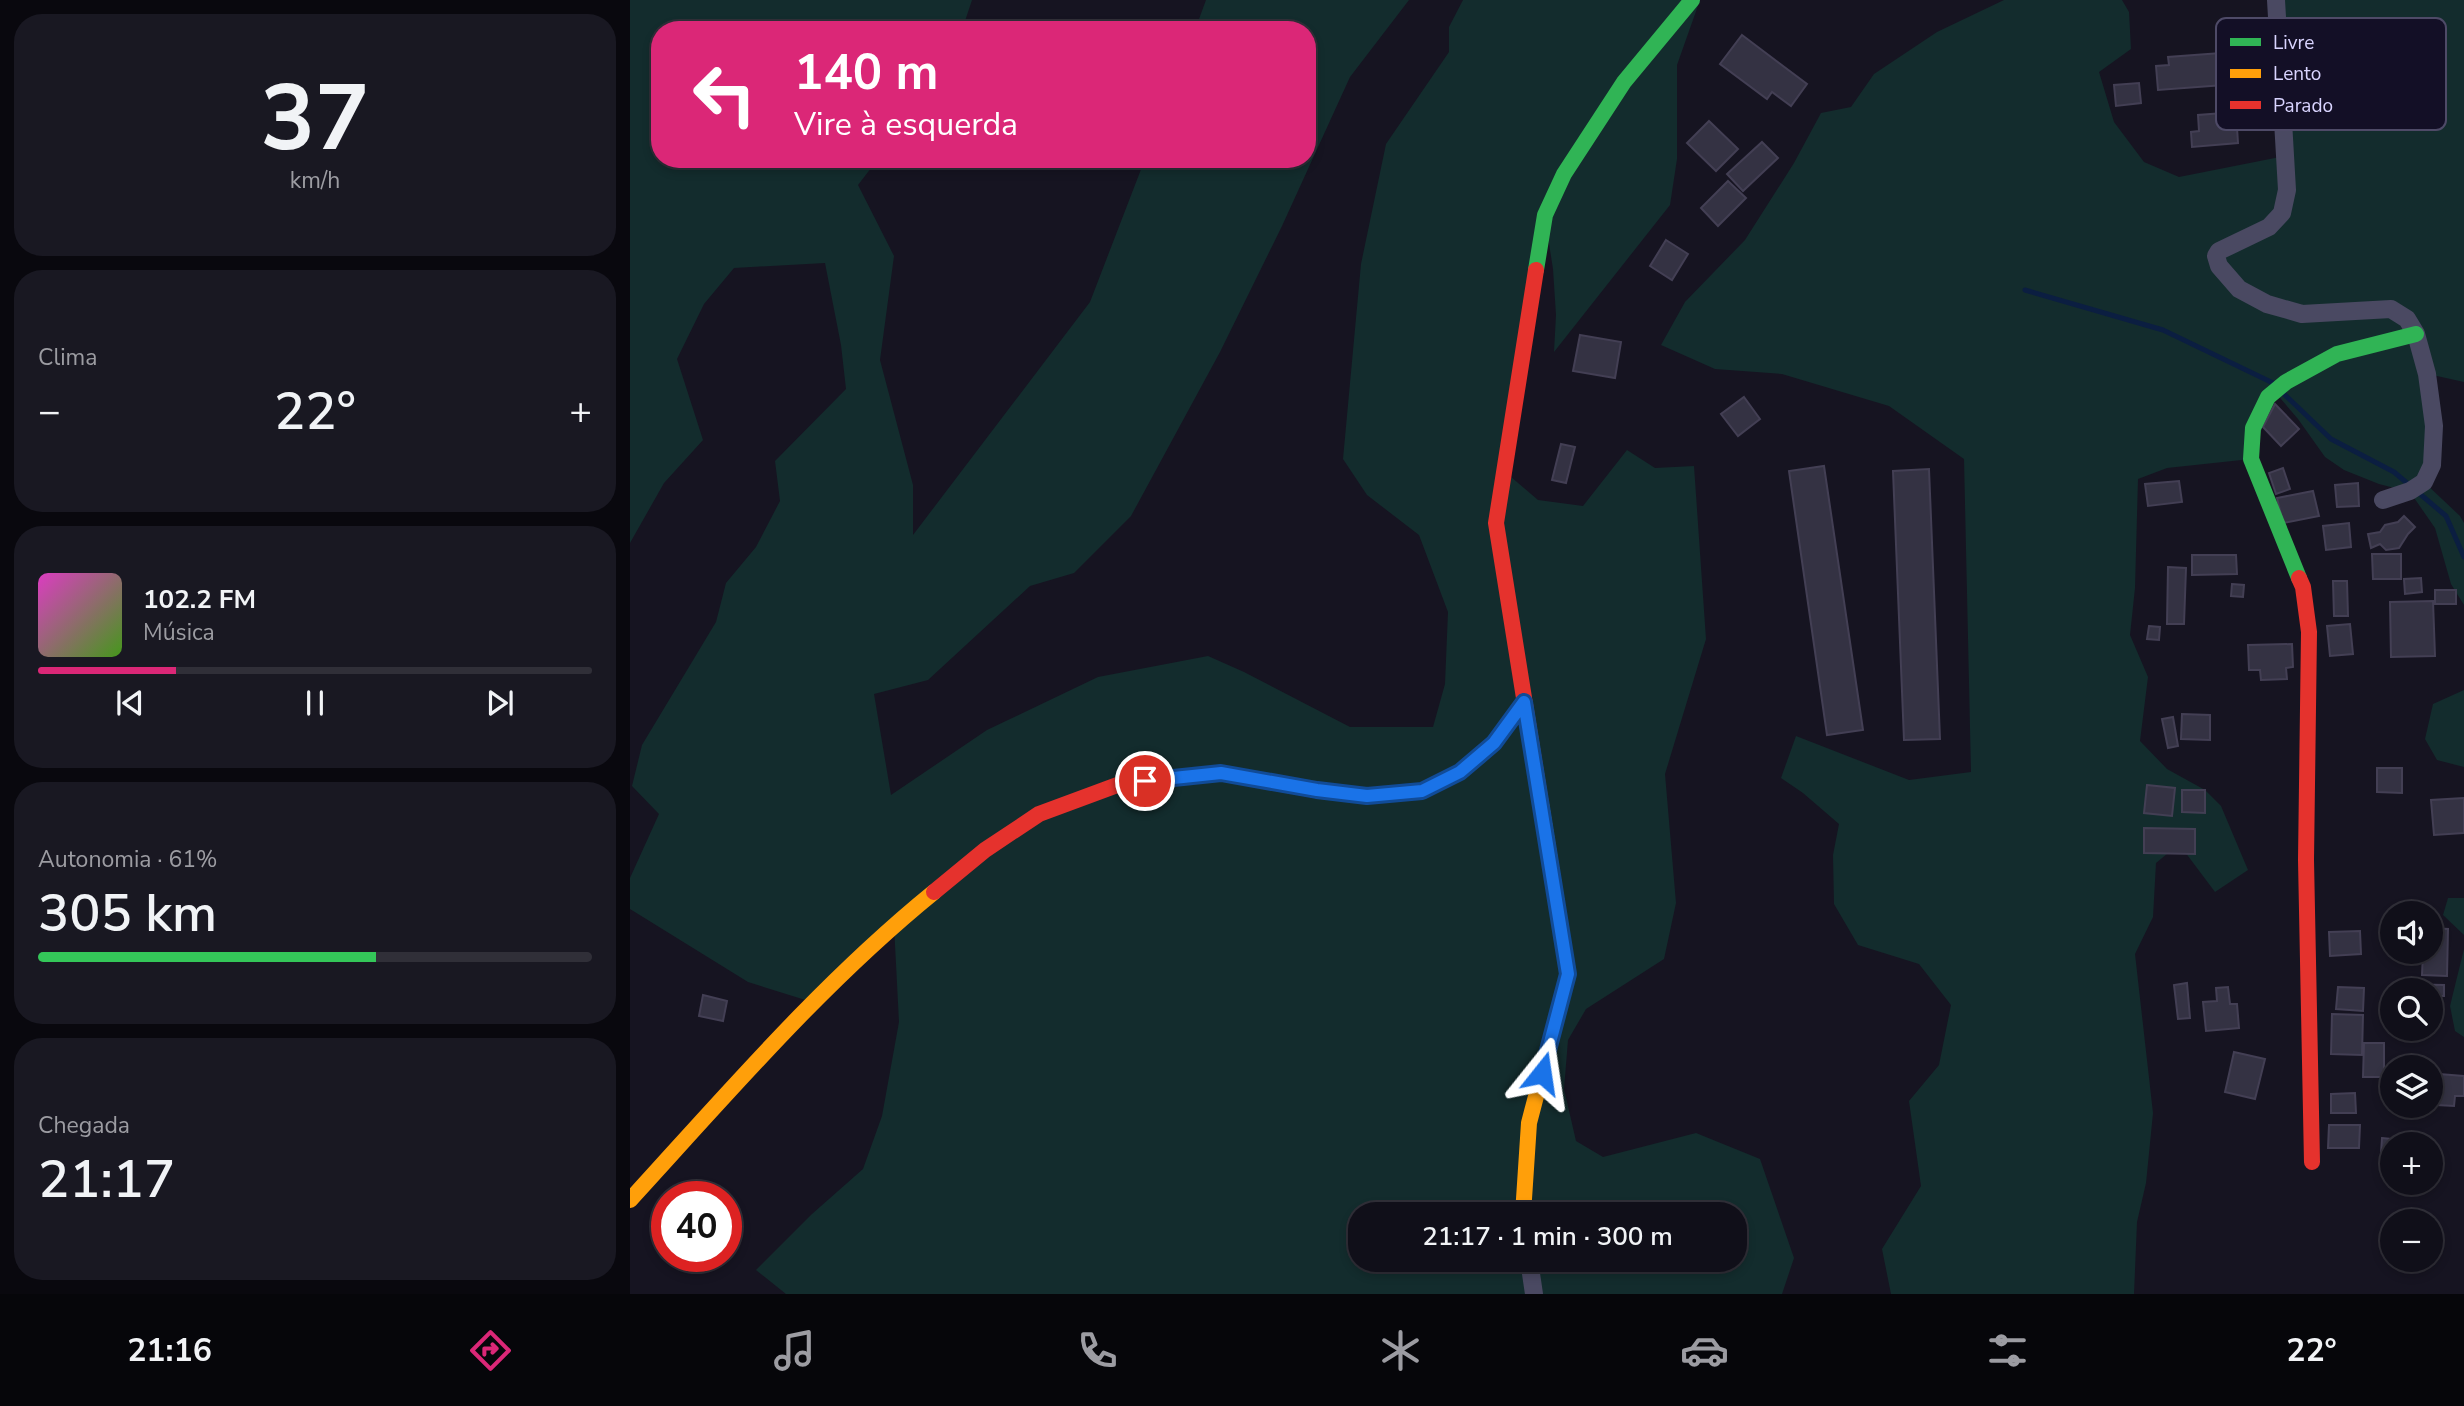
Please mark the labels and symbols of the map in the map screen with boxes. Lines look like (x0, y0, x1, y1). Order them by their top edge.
legend (2216, 18, 2446, 130)
text: Livre (2273, 30, 2314, 56)
text: Lento (2273, 61, 2321, 87)
text: Parado (2273, 93, 2333, 119)
pin (1115, 751, 1175, 811)
position arrow (1505, 1036, 1579, 1110)
speed limit sign: 40 (651, 1181, 742, 1272)

